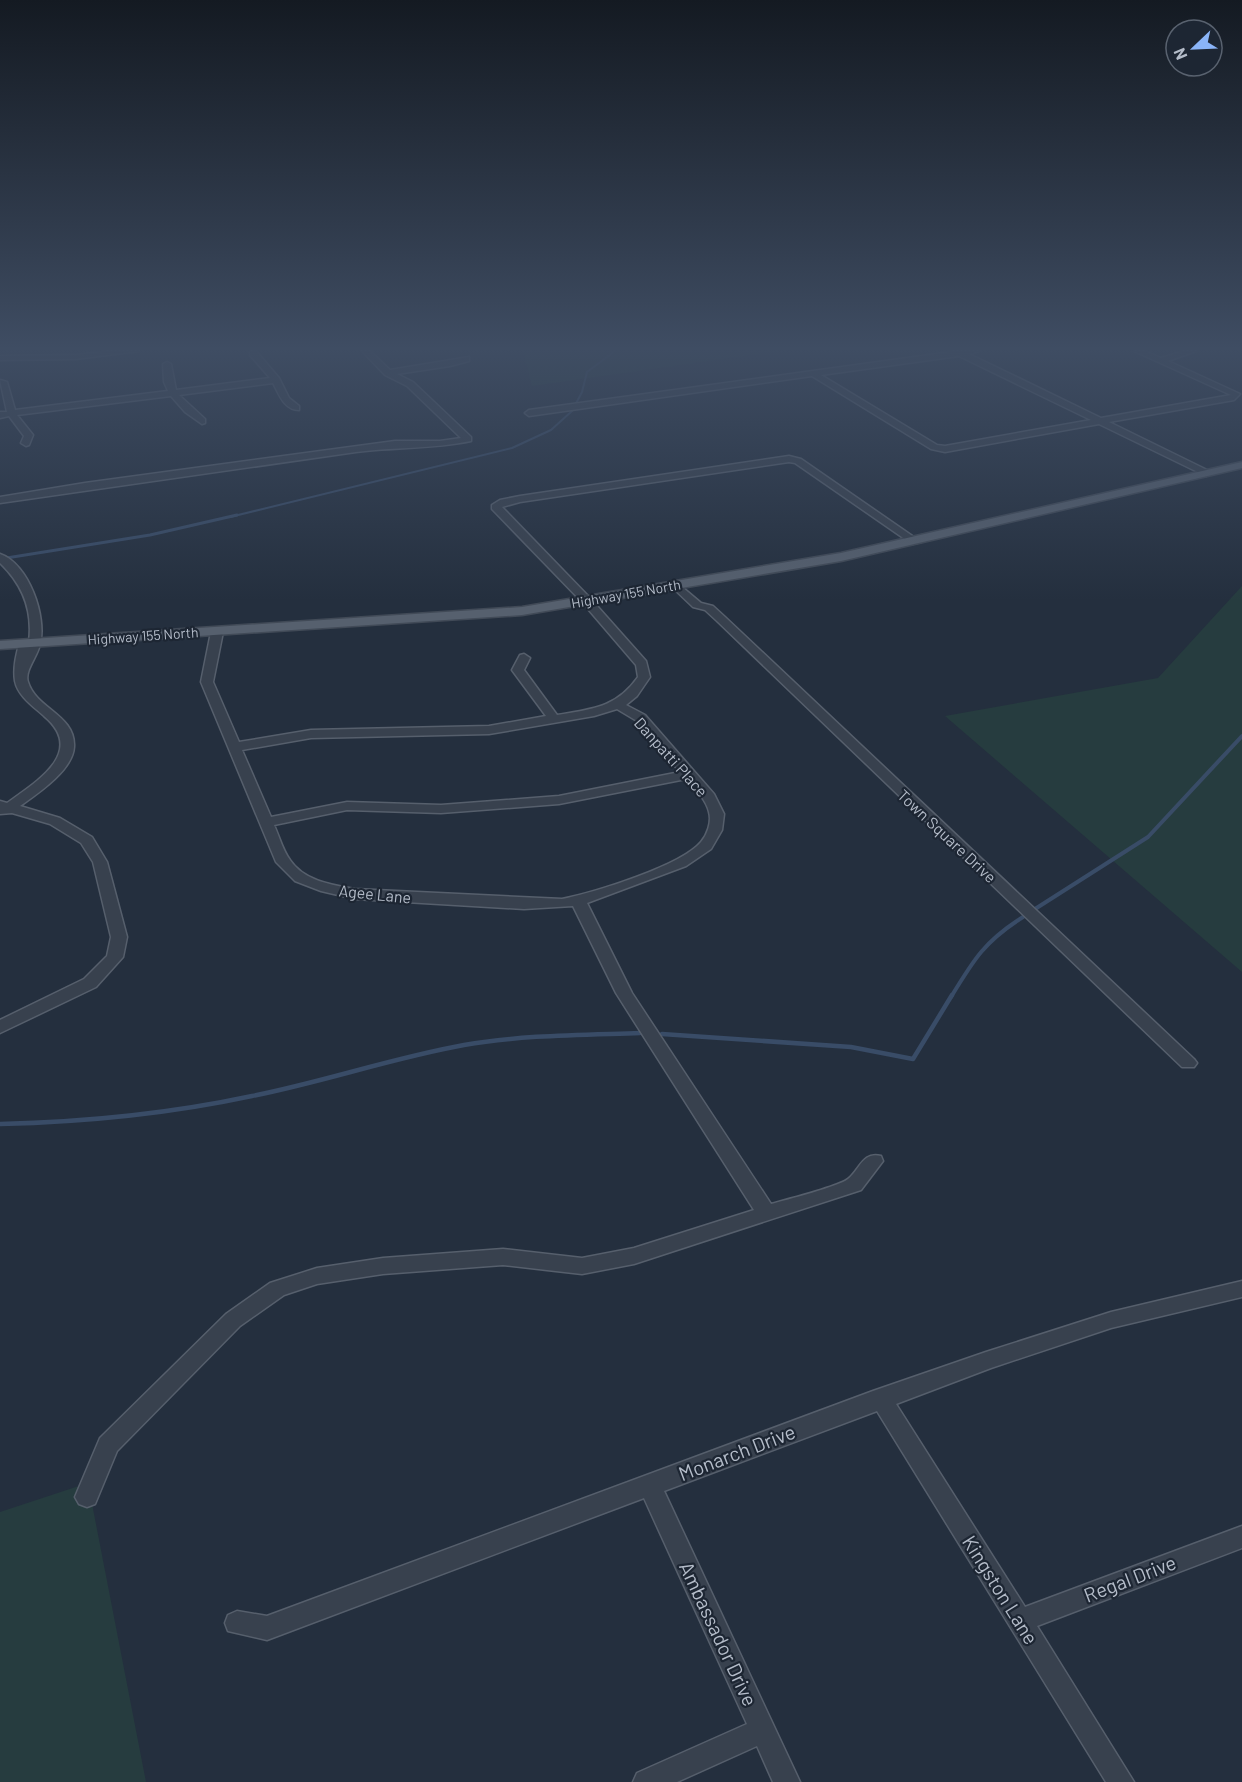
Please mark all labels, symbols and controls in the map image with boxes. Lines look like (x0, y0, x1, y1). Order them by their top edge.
north arrow (1164, 18, 1224, 78)
text: N (1169, 45, 1191, 63)
street label: Highway 155 North (570, 575, 682, 612)
street label: Highway 155 North (87, 623, 199, 648)
street label: Danpatti Place (631, 713, 712, 800)
street label: Town Square Drive (894, 785, 1001, 886)
street label: Agee Lane (338, 880, 412, 907)
street label: Monarch Drive (675, 1419, 798, 1485)
street label: Kingston Lane (958, 1531, 1044, 1648)
street label: Regal Drive (1080, 1549, 1179, 1607)
street label: Ambassador Drive (675, 1558, 763, 1710)

